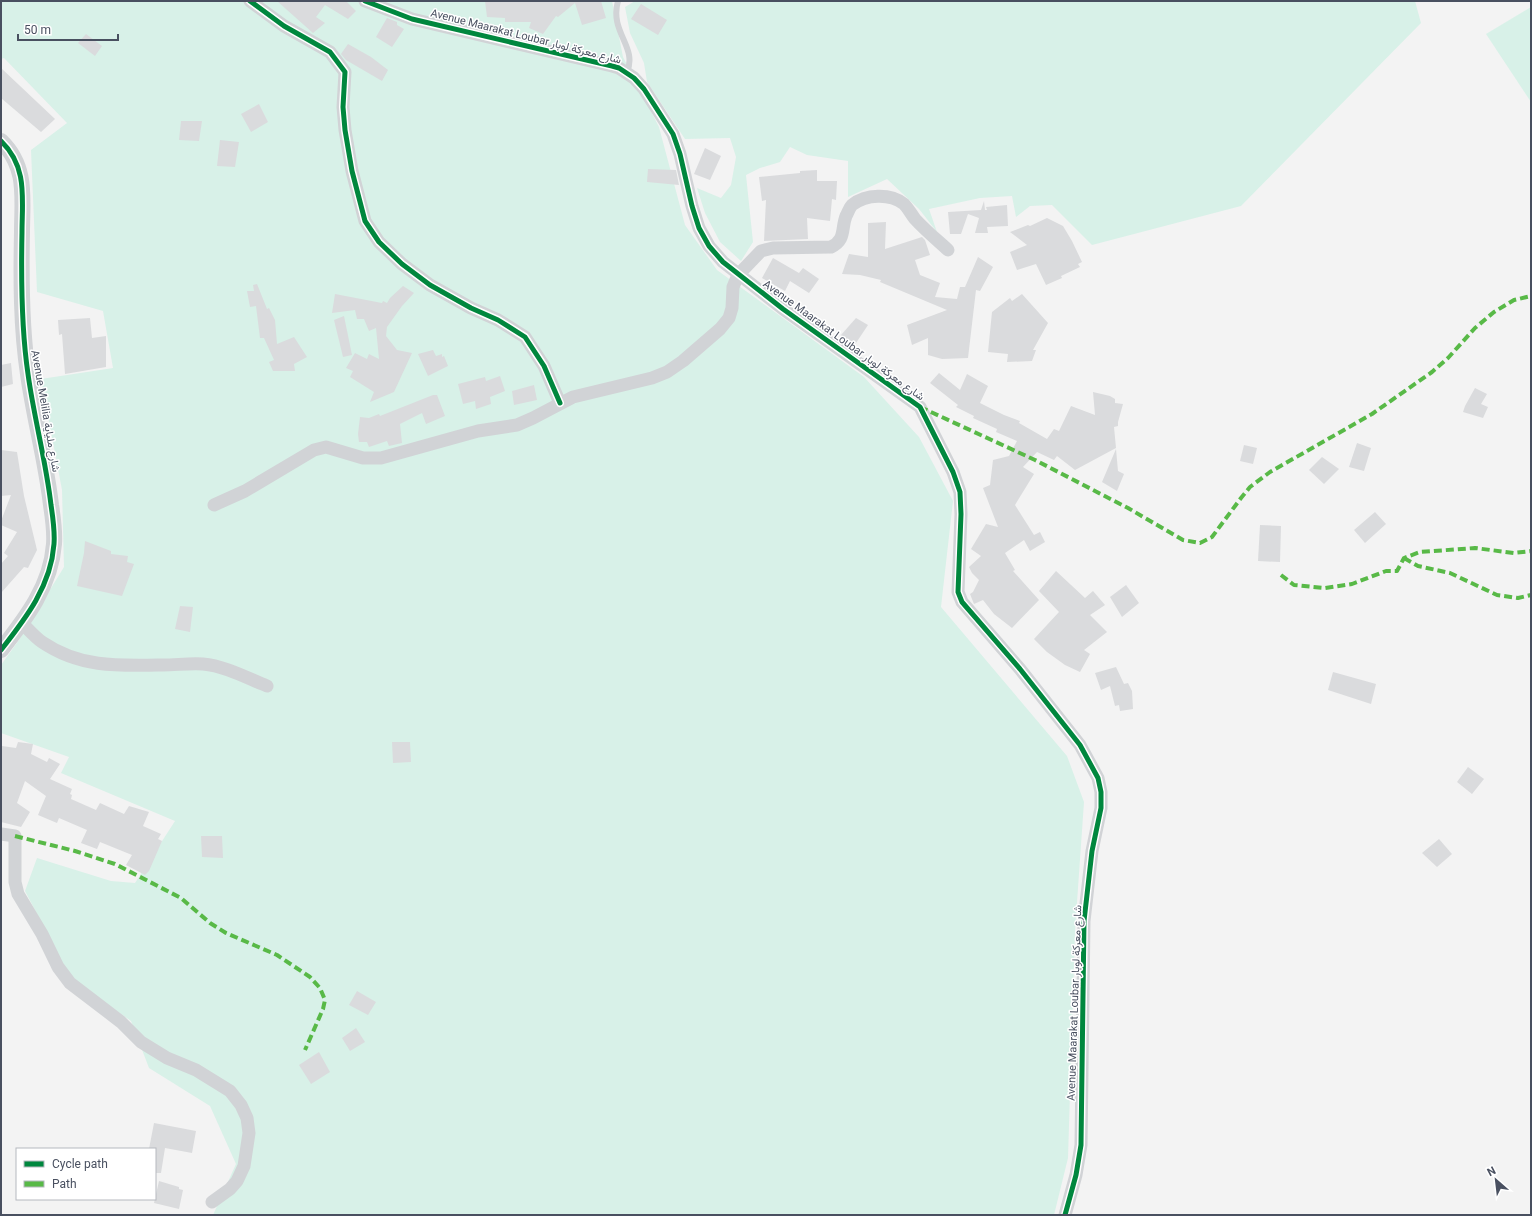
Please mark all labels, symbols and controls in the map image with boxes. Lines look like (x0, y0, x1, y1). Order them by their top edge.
street label: Avenue Maarakat Loubar شارع معركة لوبار (429, 6, 623, 68)
scale bar (18, 16, 118, 42)
text: 50 m (24, 23, 51, 37)
street label: Avenue Maarakat Loubar شارع معركة لوبار (760, 278, 927, 404)
street label: Avenue Melilia شارع ملياية (27, 349, 63, 474)
street label: Avenue Maarakat Loubar شارع معركة لوبار (1065, 905, 1085, 1101)
legend (16, 1148, 156, 1200)
text: Cycle path (52, 1157, 108, 1171)
north arrow (1476, 1160, 1516, 1200)
text: N (1485, 1164, 1498, 1179)
text: Path (52, 1177, 77, 1191)

